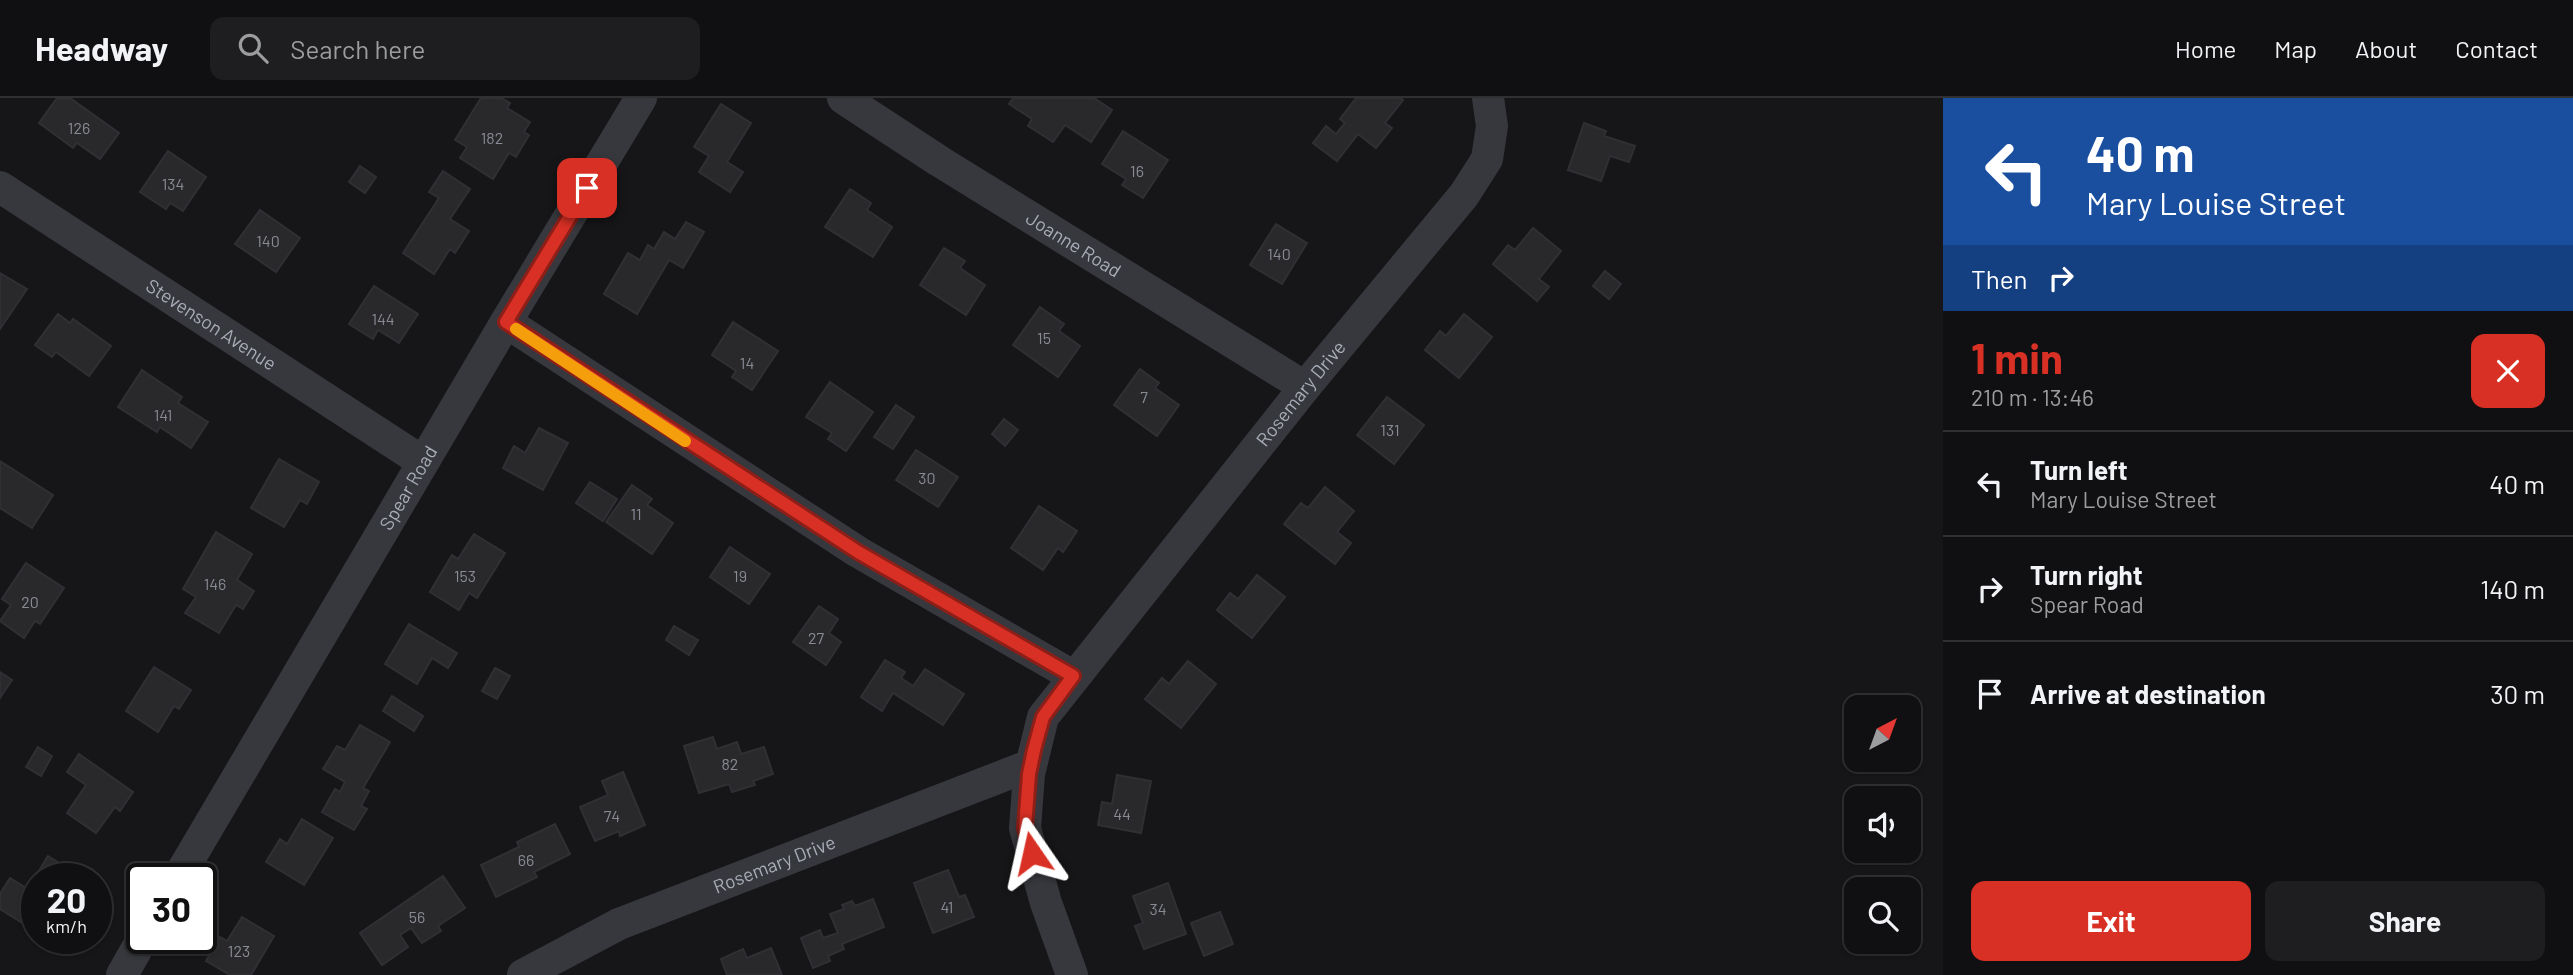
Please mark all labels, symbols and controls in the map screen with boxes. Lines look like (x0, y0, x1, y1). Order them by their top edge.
search box (210, 17, 700, 80)
text: Headway (35, 28, 168, 68)
icon: search (234, 29, 272, 67)
text: Search here (290, 33, 425, 64)
text: Home (2175, 34, 2236, 63)
text: Map (2274, 34, 2317, 63)
text: About (2355, 34, 2417, 63)
text: Contact (2455, 34, 2538, 63)
house number: 126 (68, 118, 90, 137)
text: 40 m (2086, 123, 2194, 182)
icon: left (1971, 126, 2062, 217)
house number: 182 (481, 128, 503, 147)
pin (557, 158, 617, 218)
house number: 16 (1130, 161, 1144, 180)
icon: arrive (568, 169, 606, 207)
house number: 134 (162, 174, 184, 193)
text: Mary Louise Street (2086, 183, 2346, 221)
street label: Joanne Road (1022, 206, 1126, 282)
house number: 140 (256, 231, 280, 250)
house number: 140 (1267, 244, 1291, 263)
icon: right (2042, 259, 2080, 297)
text: Then (1971, 263, 2028, 294)
street label: Stevenson Avenue (142, 273, 281, 375)
house number: 144 (371, 309, 395, 328)
house number: 15 (1037, 328, 1051, 347)
text: 1 min (1971, 332, 2063, 382)
button: close (2471, 334, 2545, 408)
street label: Rosemary Drive (1251, 336, 1350, 450)
house number: 14 (740, 353, 754, 372)
text: 210 m · 13:46 (1971, 383, 2094, 411)
house number: 7 (1140, 387, 1148, 406)
house number: 141 (154, 405, 172, 424)
house number: 131 (1380, 420, 1400, 439)
street label: Spear Road (374, 441, 442, 534)
text: Turn left (2030, 454, 2128, 485)
icon: left (1971, 465, 2009, 503)
house number: 30 (918, 468, 936, 487)
text: 40 m (2489, 468, 2545, 499)
text: Mary Louise Street (2030, 485, 2217, 513)
house number: 11 (630, 504, 642, 523)
text: Turn right (2030, 559, 2143, 590)
house number: 153 (454, 566, 476, 585)
house number: 19 (733, 566, 747, 585)
icon: right (1971, 570, 2009, 608)
text: 140 m (2480, 573, 2545, 604)
house number: 146 (204, 574, 226, 593)
text: Spear Road (2030, 590, 2144, 618)
house number: 20 (21, 592, 39, 611)
house number: 27 (808, 628, 824, 647)
icon: arrive (1971, 675, 2009, 713)
text: Arrive at destination (2030, 678, 2266, 709)
text: 30 m (2490, 678, 2545, 709)
north arrow (1844, 695, 1922, 772)
map controls (1844, 695, 1921, 954)
house number: 82 (722, 754, 738, 773)
button: sound (1844, 786, 1921, 863)
house number: 44 (1113, 804, 1131, 823)
house number: 74 (604, 806, 620, 825)
position arrow (995, 816, 1069, 890)
street label: Rosemary Drive (710, 830, 838, 898)
house number: 66 (518, 850, 534, 869)
speed limit sign: 30 (126, 863, 217, 954)
button: search (1844, 877, 1921, 954)
text: 20 (47, 878, 86, 920)
button: Exit (1971, 881, 2251, 961)
button: Share (2265, 881, 2545, 961)
house number: 41 (941, 897, 953, 916)
house number: 34 (1149, 899, 1167, 918)
house number: 56 (409, 907, 425, 926)
text: km/h (46, 915, 87, 937)
house number: 123 (228, 941, 250, 960)

